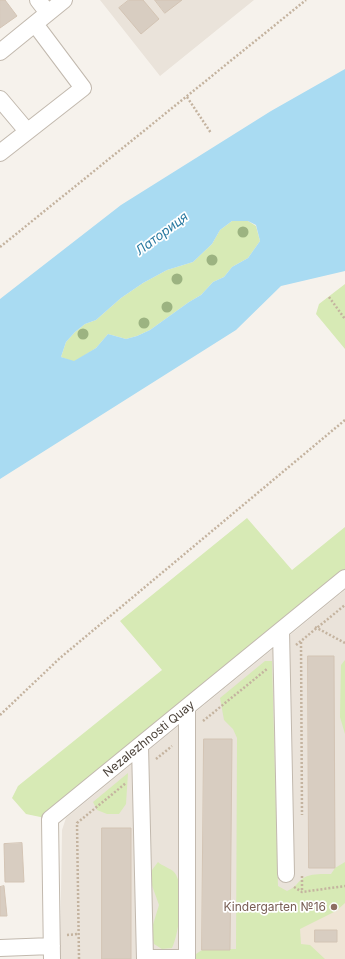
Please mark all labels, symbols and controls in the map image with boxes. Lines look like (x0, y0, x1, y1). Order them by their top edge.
water label: Латориця (133, 209, 191, 259)
street label: Nezalezhnosti Quay (101, 698, 197, 780)
place label: Kindergarten №16 (224, 900, 326, 914)
marker: Kindergarten №16 (329, 902, 339, 912)

